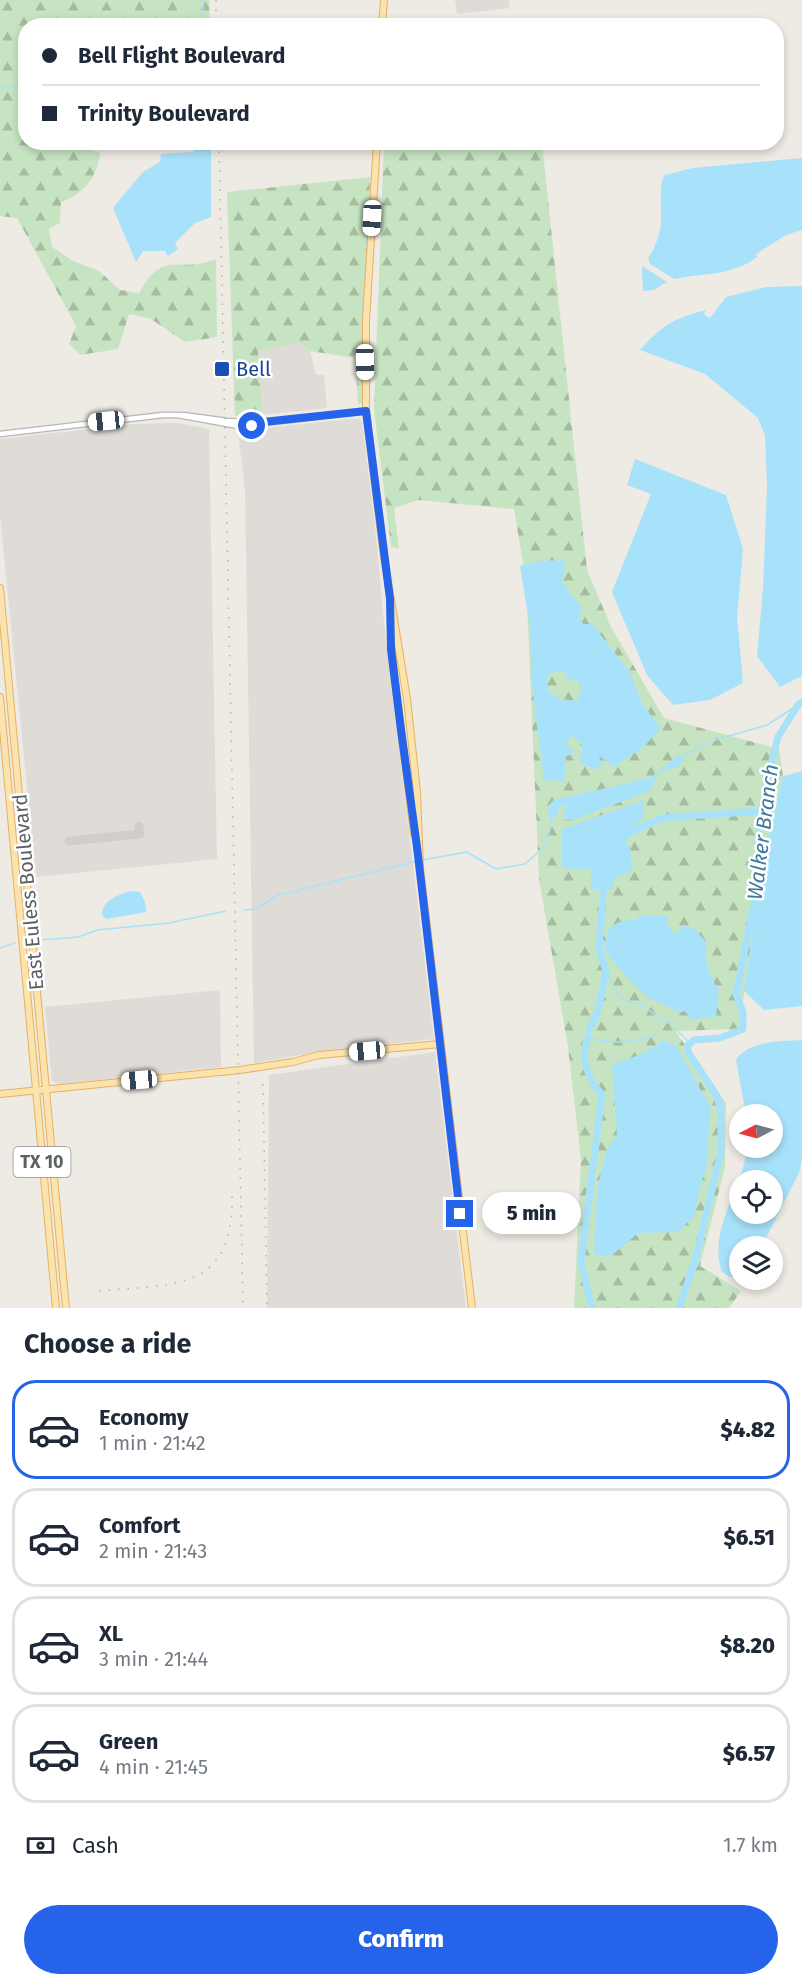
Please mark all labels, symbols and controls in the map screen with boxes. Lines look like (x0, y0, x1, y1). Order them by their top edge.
text: Bell Flight Boulevard (78, 42, 285, 69)
text: Trinity Boulevard (78, 100, 250, 127)
car (362, 200, 382, 236)
car (356, 344, 374, 380)
place label: Bell (236, 357, 271, 381)
marker: Bell (213, 360, 231, 378)
car (87, 410, 125, 432)
route start (238, 412, 265, 439)
water label: Walker Branch (742, 762, 784, 902)
street label: East Euless Boulevard (7, 793, 49, 991)
car (348, 1040, 386, 1062)
car (120, 1069, 158, 1091)
north arrow (729, 1104, 783, 1158)
map controls (729, 1104, 783, 1290)
road number: TX 10 (14, 1147, 70, 1177)
button: locate (729, 1170, 783, 1224)
callout: 5 min (481, 1193, 580, 1235)
route end (446, 1200, 473, 1227)
text: 5 min (507, 1201, 556, 1225)
button: layers (729, 1236, 783, 1290)
text: Choose a ride (24, 1328, 191, 1360)
icon: car (27, 1403, 81, 1457)
text: Economy (99, 1404, 188, 1431)
text: $4.82 (721, 1416, 775, 1443)
text: 1 min · 21:42 (99, 1431, 206, 1455)
icon: car (27, 1511, 81, 1565)
text: Comfort (99, 1512, 180, 1539)
text: $6.51 (724, 1524, 775, 1551)
text: 2 min · 21:43 (99, 1539, 207, 1563)
icon: car (27, 1619, 81, 1673)
text: XL (99, 1620, 123, 1647)
text: $8.20 (720, 1632, 775, 1659)
text: 3 min · 21:44 (99, 1647, 208, 1671)
icon: car (27, 1727, 81, 1781)
text: Green (99, 1728, 158, 1755)
text: $6.57 (723, 1740, 775, 1767)
text: 4 min · 21:45 (99, 1755, 208, 1779)
icon: cash (24, 1829, 57, 1862)
text: Cash (72, 1832, 119, 1859)
text: 1.7 km (723, 1833, 778, 1857)
button: Confirm (24, 1905, 778, 1974)

